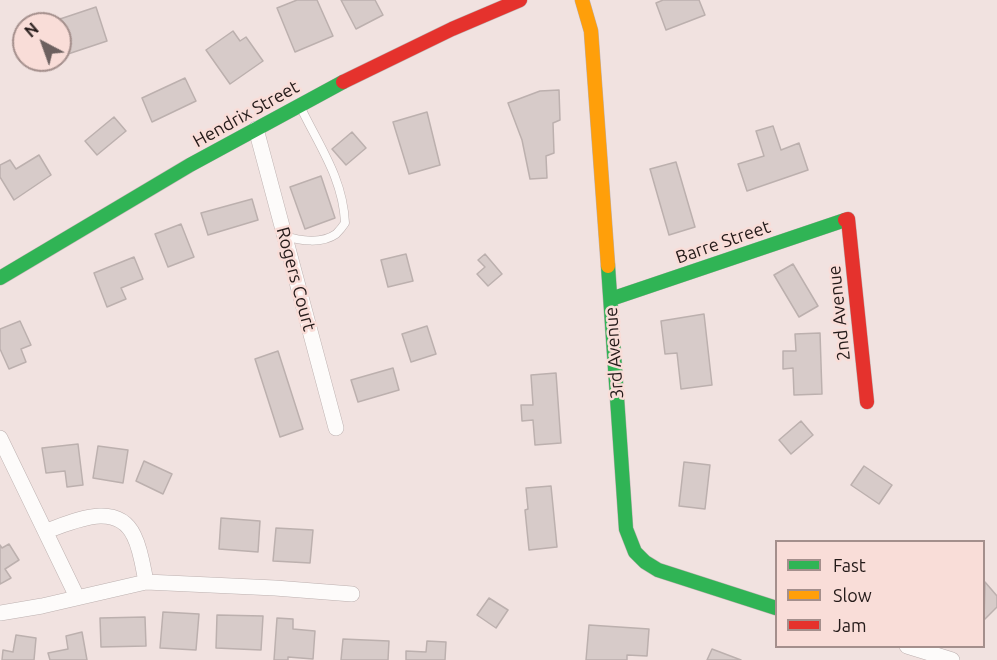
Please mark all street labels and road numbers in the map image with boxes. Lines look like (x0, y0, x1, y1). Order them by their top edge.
street label: Hendrix Street (189, 76, 303, 152)
street label: Barre Street (673, 216, 773, 268)
street label: Rogers Court (272, 225, 320, 333)
street label: 2nd Avenue (823, 264, 855, 362)
street label: 3rd Avenue (600, 306, 628, 400)

